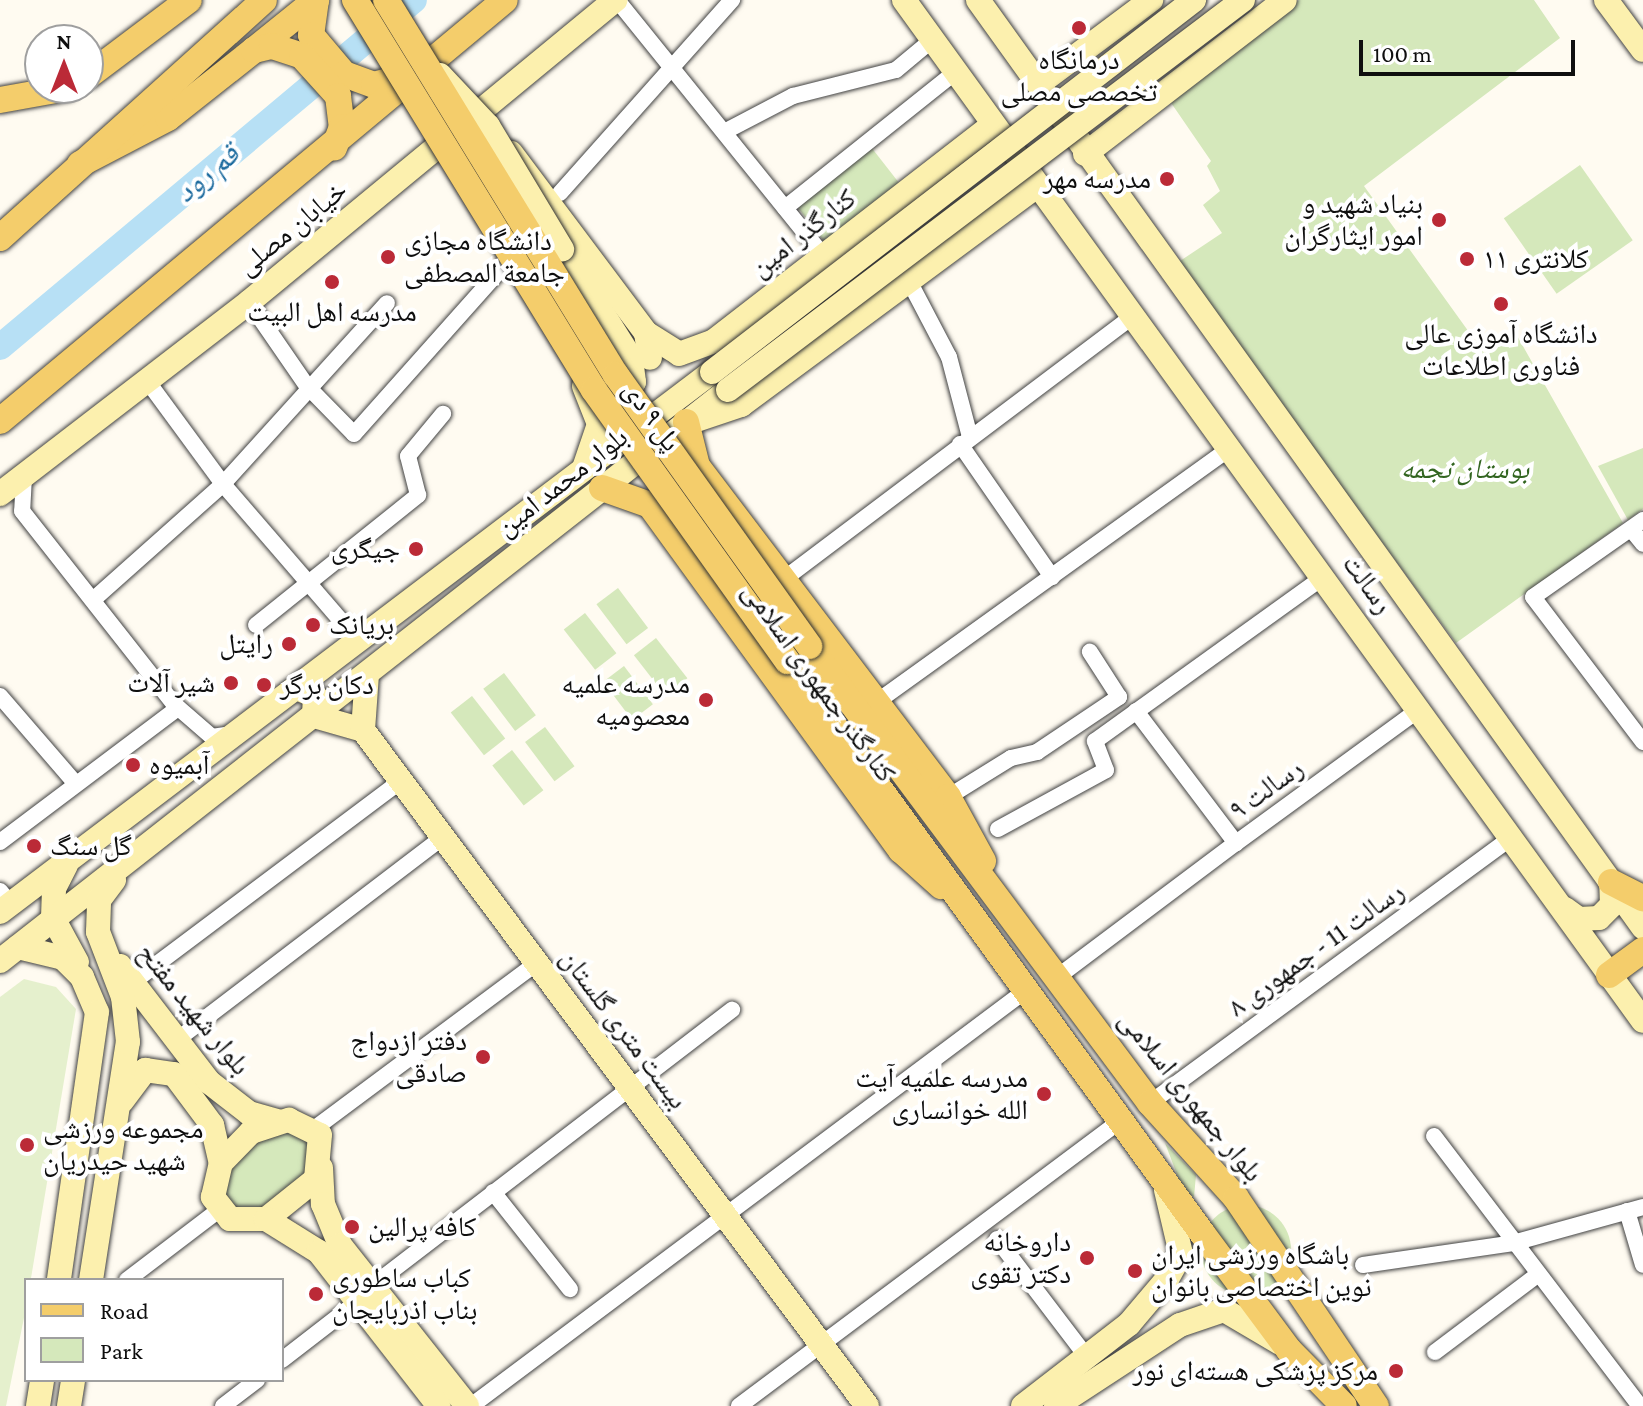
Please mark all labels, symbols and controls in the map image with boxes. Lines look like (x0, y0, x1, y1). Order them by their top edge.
marker: درمانگاه تخصصی مصلی (1068, 17, 1090, 39)
north arrow (24, 24, 104, 104)
scale bar (1363, 24, 1579, 74)
text: N (57, 29, 72, 54)
text: 100 m (1373, 40, 1432, 67)
place label: درمانگاه تخصصی مصلی (1001, 43, 1157, 109)
water label: قم رود (168, 136, 246, 210)
place label: مدرسه مهر (1043, 162, 1151, 196)
marker: مدرسه مهر (1158, 170, 1176, 188)
street label: خیابان مصلی (230, 173, 354, 283)
street label: کنارگذر امین (744, 181, 862, 285)
place label: بنیاد شهید و امور ایثارگران (1284, 187, 1423, 253)
marker: بنیاد شهید و امور ایثارگران (1430, 211, 1448, 229)
place label: دانشگاه مجازی جامعة المصطفی (404, 224, 565, 290)
place label: کلانتری ۱۱ (1483, 242, 1588, 276)
marker: دانشگاه مجازی جامعة المصطفی (379, 248, 397, 266)
marker: کلانتری ۱۱ (1458, 250, 1476, 268)
marker: مدرسه اهل البیت (323, 273, 341, 291)
place label: مدرسه اهل البیت (247, 295, 417, 329)
marker: دانشگاه آموزی عالی فناوری اطلاعات (1492, 295, 1510, 313)
place label: دانشگاه آموزی عالی فناوری اطلاعات (1404, 317, 1598, 383)
street label: پل ۹ دی (616, 374, 688, 458)
street label: بلوار محمد امین (489, 420, 635, 544)
park label: بوستان نجمه (1401, 452, 1529, 486)
place label: جیگری (331, 532, 400, 566)
marker: جیگری (407, 540, 425, 558)
street label: رسالت (1335, 548, 1401, 620)
street label: کنارگذر جمهوری اسلامی (735, 575, 903, 789)
place label: بریانک (329, 608, 394, 642)
marker: بریانک (304, 616, 322, 634)
place label: رایتل (219, 627, 273, 661)
marker: رایتل (280, 635, 298, 653)
place label: شیر آلات (127, 666, 215, 700)
place label: مدرسه علمیه معصومیه (562, 667, 690, 733)
place label: دکان برگر (280, 668, 374, 702)
marker: شیر آلات (222, 674, 240, 692)
marker: دکان برگر (255, 676, 273, 694)
marker: مدرسه علمیه معصومیه (697, 691, 715, 709)
place label: آبمیوه (149, 748, 210, 782)
street label: رسالت ۹ (1223, 751, 1309, 827)
marker: آبمیوه (124, 756, 142, 774)
place label: گل سنگ (50, 829, 132, 863)
marker: گل سنگ (25, 837, 43, 855)
street label: رسالت 11 - جمهوری ۸ (1222, 874, 1410, 1024)
street label: بلوار شهید مفتح (130, 936, 258, 1082)
street label: بیست متری گلستان (553, 942, 695, 1116)
street label: بلوار جمهوری اسلامی (1112, 1003, 1270, 1189)
place label: دفتر ازدواج صادقی (350, 1024, 467, 1090)
marker: دفتر ازدواج صادقی (474, 1048, 492, 1066)
place label: مدرسه علمیه آیت الله خوانساری (855, 1061, 1028, 1127)
marker: مدرسه علمیه آیت الله خوانساری (1035, 1085, 1053, 1103)
place label: مجموعه ورزشی شهید حیدریان (43, 1112, 204, 1178)
marker: مجموعه ورزشی شهید حیدریان (18, 1136, 36, 1154)
place label: کافه پرالین (368, 1210, 476, 1244)
marker: کافه پرالین (343, 1218, 361, 1236)
place label: داروخانه دکتر تقوی (970, 1225, 1071, 1291)
place label: باشگاه ورزشی ایران نوین اختصاصی بانوان (1151, 1238, 1372, 1304)
marker: داروخانه دکتر تقوی (1078, 1249, 1096, 1267)
place label: کباب ساطوری بناب اذربایجان (332, 1261, 477, 1327)
marker: باشگاه ورزشی ایران نوین اختصاصی بانوان (1126, 1262, 1144, 1280)
legend (24, 1278, 284, 1382)
marker: کباب ساطوری بناب اذربایجان (307, 1285, 325, 1303)
text: Road (100, 1297, 149, 1324)
text: Park (100, 1337, 143, 1364)
place label: مرکز پزشکی هسته‌ای نور (1133, 1354, 1378, 1388)
marker: مرکز پزشکی هسته‌ای نور (1385, 1360, 1407, 1382)

